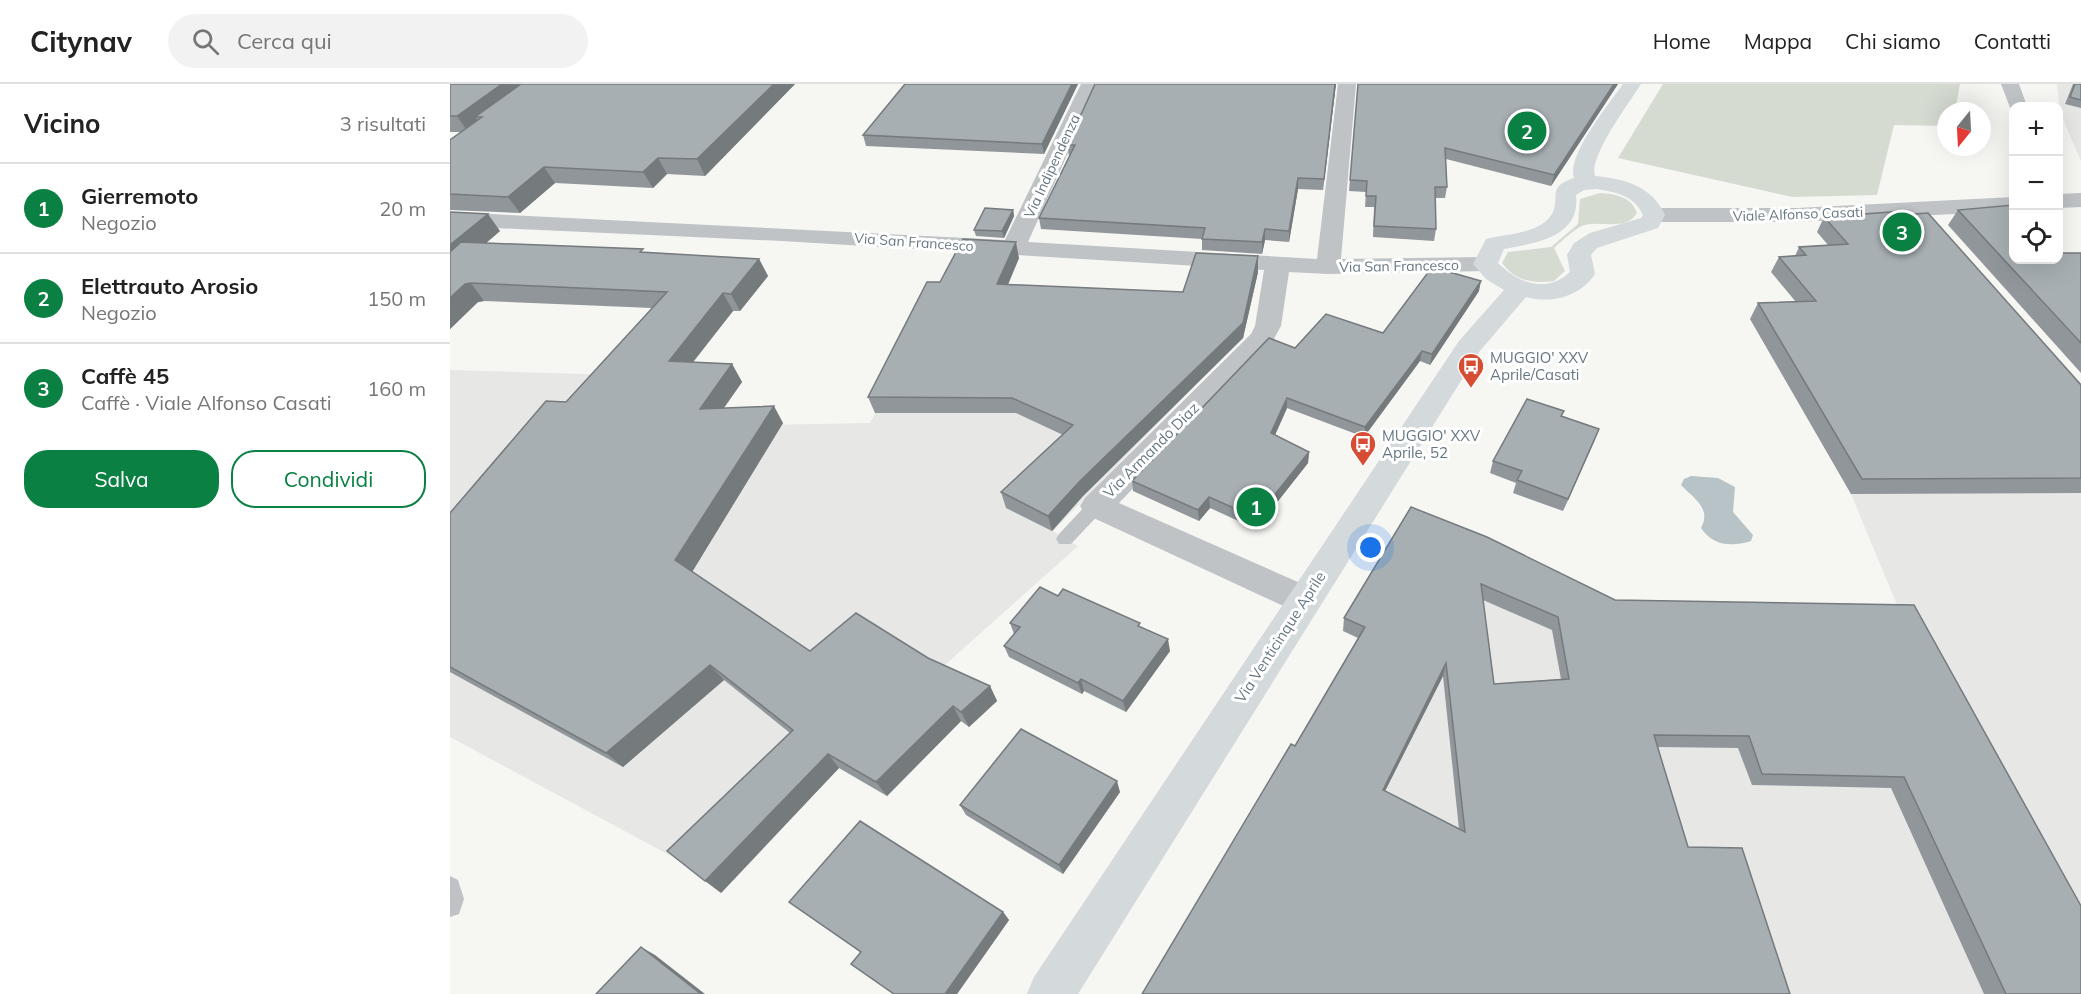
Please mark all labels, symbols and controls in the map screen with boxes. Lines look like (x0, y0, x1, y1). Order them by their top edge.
search box (168, 14, 588, 68)
text: Citynav (30, 24, 132, 59)
icon: search (189, 25, 222, 58)
text: Cerca qui (237, 27, 332, 55)
text: Home (1653, 28, 1711, 54)
text: Mappa (1744, 28, 1812, 54)
text: Chi siamo (1845, 28, 1941, 54)
text: Contatti (1974, 28, 2051, 54)
north arrow (1937, 102, 1991, 156)
map controls (2009, 102, 2063, 264)
button: + (2009, 102, 2063, 156)
text: Vicino (24, 107, 101, 140)
pin: 2 (1508, 108, 1546, 154)
text: 3 risultati (340, 111, 426, 136)
street label: Via Indipendenza (1020, 111, 1084, 221)
button: − (2009, 156, 2063, 210)
text: Gierremoto (81, 182, 198, 210)
text: 1 (38, 196, 50, 221)
text: 20 m (379, 196, 426, 221)
street label: Viale Alfonso Casati (1733, 203, 1863, 225)
text: Negozio (81, 210, 157, 235)
pin: 3 (1882, 210, 1922, 254)
button: locate (2009, 210, 2063, 264)
street label: Via San Francesco (854, 229, 974, 255)
street label: Via San Francesco (1339, 256, 1459, 276)
text: Elettrauto Arosio (81, 272, 258, 300)
text: 2 (38, 286, 50, 311)
text: 150 m (367, 286, 426, 311)
text: Negozio (81, 300, 157, 325)
place label: MUGGIO' XXV Aprile/Casati (1490, 348, 1589, 384)
bus stop icon: MUGGIO' XXV Aprile/Casati (1456, 351, 1486, 389)
text: Caffè 45 (81, 362, 169, 390)
text: 3 (38, 376, 50, 401)
text: 160 m (367, 376, 426, 401)
text: Caffè · Viale Alfonso Casati (81, 390, 331, 415)
street label: Via Armando Diaz (1099, 398, 1203, 502)
place label: MUGGIO' XXV Aprile, 52 (1382, 426, 1481, 462)
bus stop icon: MUGGIO' XXV Aprile, 52 (1348, 429, 1378, 467)
button: Salva (24, 450, 219, 508)
button: Condividi (231, 450, 426, 508)
pin: 1 (1236, 484, 1276, 530)
your location (1356, 533, 1385, 562)
street label: Via Venticinque Aprile (1230, 568, 1330, 706)

